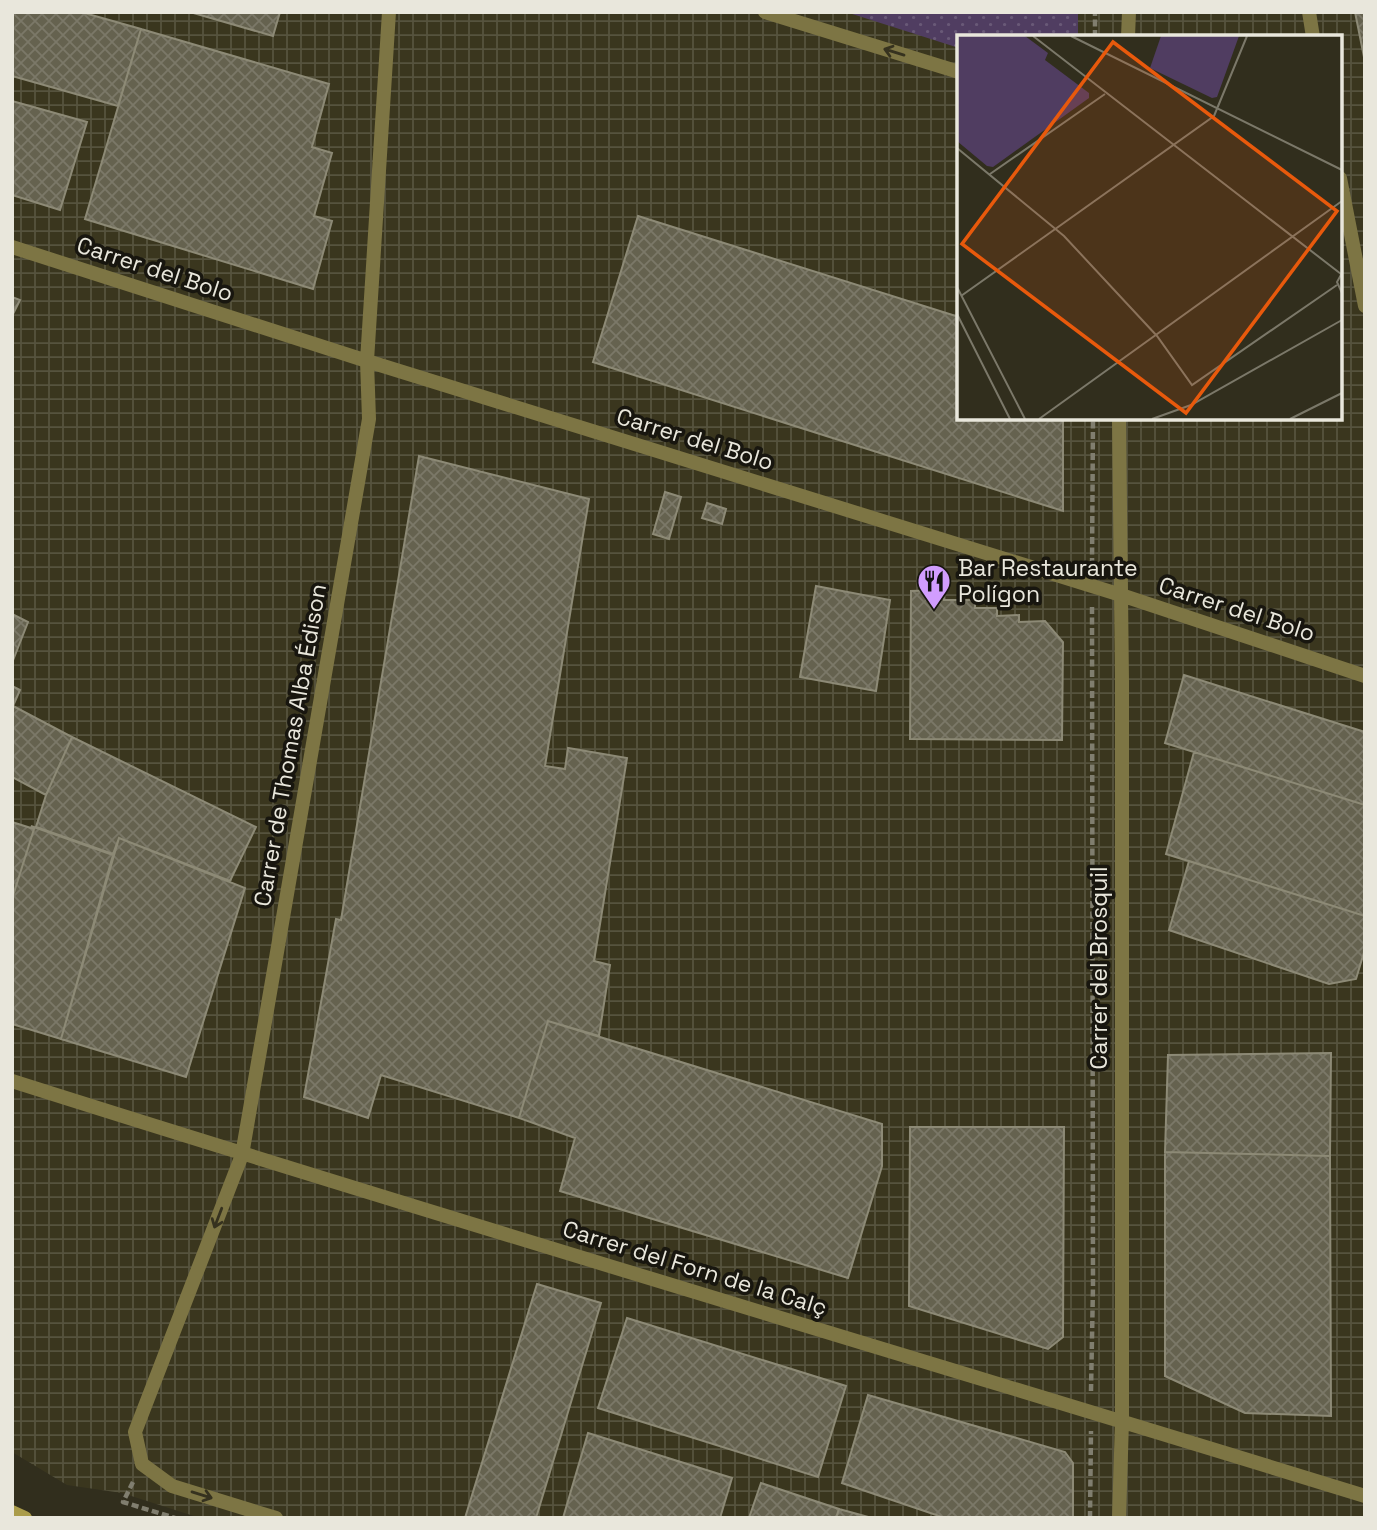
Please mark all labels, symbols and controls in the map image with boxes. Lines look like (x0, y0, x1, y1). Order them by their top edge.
inset map (957, 35, 1342, 420)
one-way arrow (883, 45, 905, 58)
street label: Carrer del Bolo (73, 230, 237, 308)
street label: Carrer del Bolo (613, 401, 777, 477)
place label: Bar Restaurante Polígon (958, 553, 1138, 609)
restaurant icon: Bar Restaurante Polígon (915, 562, 953, 611)
street label: Carrer del Bolo (1155, 570, 1319, 648)
street label: Carrer de Thomas Alba Édison (247, 581, 333, 909)
street label: Carrer del Brosquil (1084, 866, 1114, 1070)
one-way arrow (210, 1207, 223, 1229)
street label: Carrer del Forn de la Calç (559, 1213, 831, 1323)
one-way arrow (191, 1489, 213, 1502)

